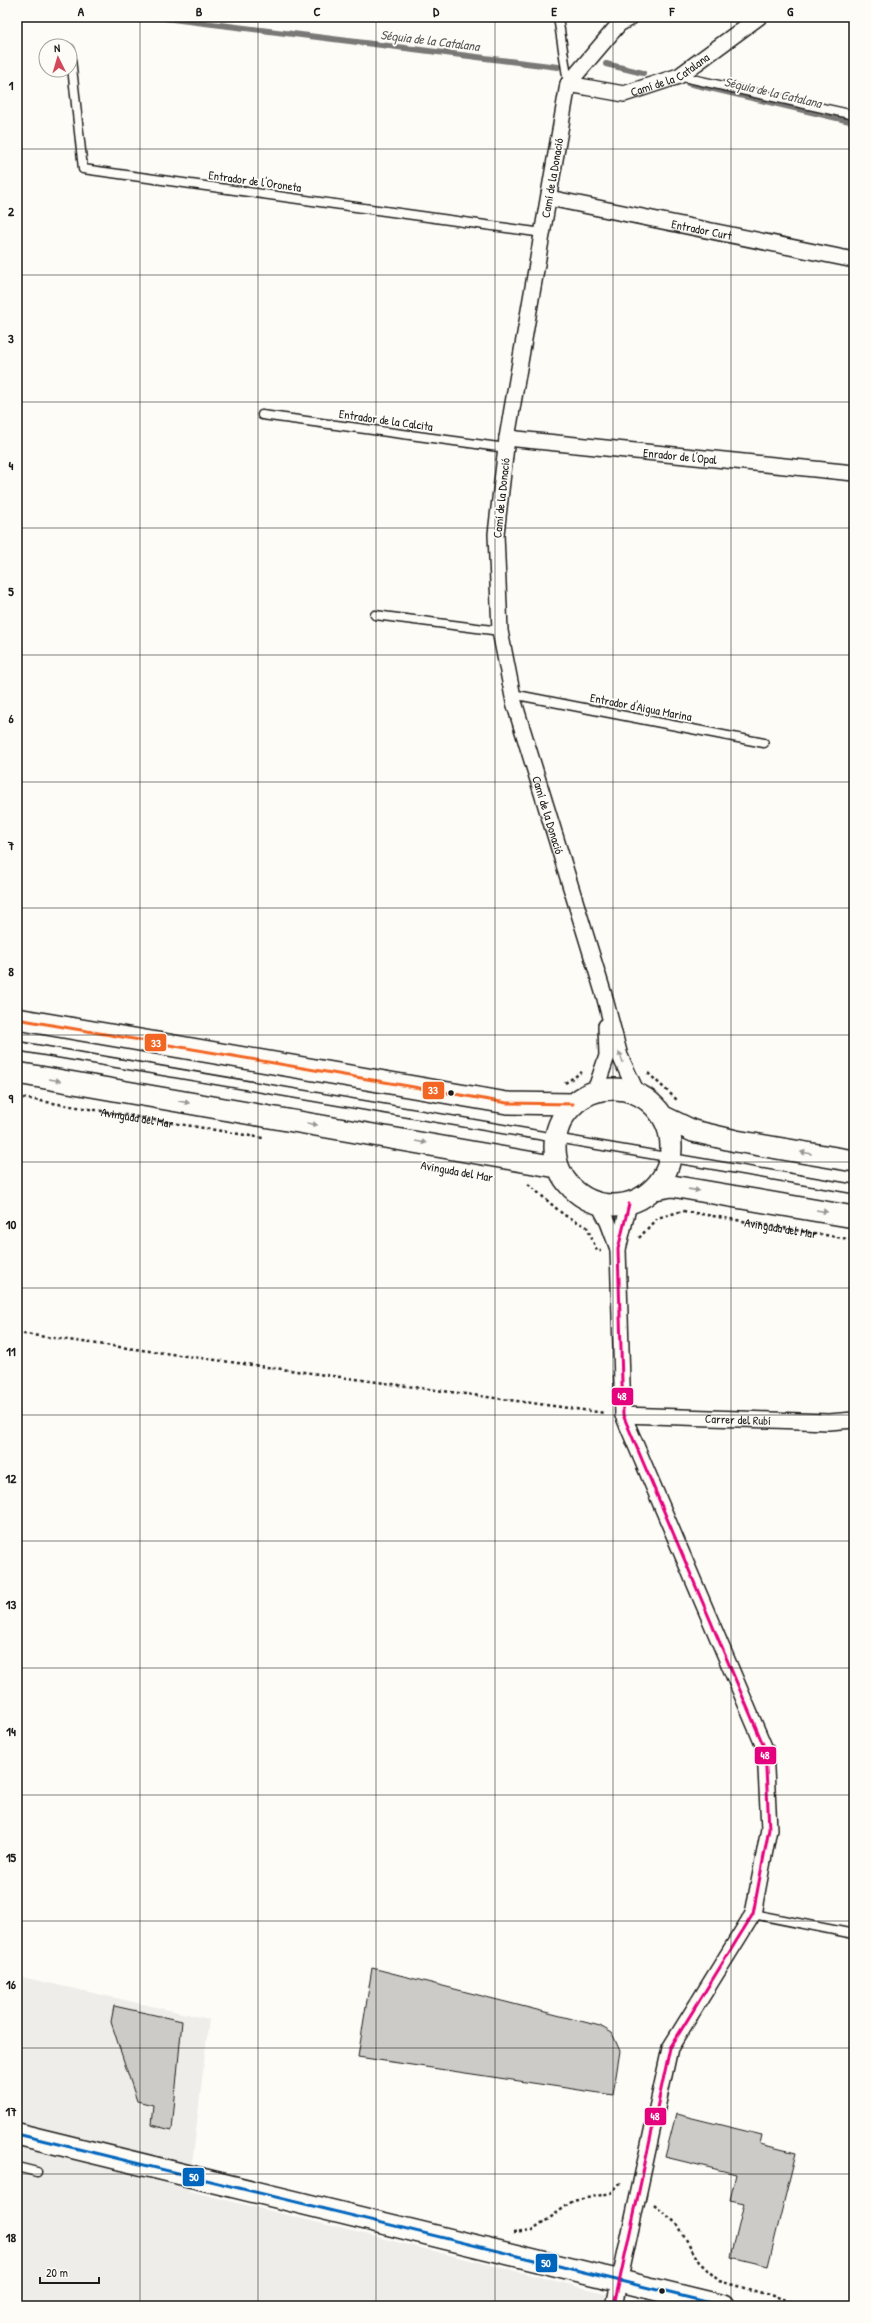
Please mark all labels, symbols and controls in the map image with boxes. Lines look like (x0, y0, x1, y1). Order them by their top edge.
text: A (78, 2, 85, 20)
text: B (196, 2, 203, 20)
text: C (313, 2, 321, 20)
text: D (433, 2, 440, 20)
text: E (551, 2, 557, 20)
text: F (669, 2, 676, 20)
text: G (787, 2, 794, 20)
water label: Séquia de la Catalana (379, 25, 482, 56)
north arrow (38, 38, 78, 78)
text: N (54, 41, 61, 55)
street label: Camí de la Catalana (628, 48, 713, 100)
water label: Séquia de la Catalana (722, 72, 825, 113)
text: 1 (9, 76, 14, 94)
street label: Camí de la Donació (537, 137, 567, 219)
street label: Entrador de l'Oroneta (207, 166, 303, 196)
text: 2 (8, 202, 15, 220)
street label: Entrador Curt (670, 215, 734, 244)
text: 3 (8, 329, 14, 347)
street label: Entrador de la Calcita (338, 405, 434, 435)
street label: Enrador de l'Opal (642, 443, 719, 468)
text: 4 (9, 456, 14, 474)
street label: Camí de la Donació (488, 457, 514, 539)
text: 5 (8, 582, 14, 600)
street label: Entrador d'Aigua Marina (589, 689, 694, 725)
text: 6 (8, 709, 14, 727)
street label: Camí de la Donació (529, 774, 569, 856)
text: 7 (7, 836, 15, 854)
text: 8 (8, 962, 14, 980)
line badge: 33 (144, 1033, 167, 1052)
text: 33 (151, 1036, 161, 1050)
one-way arrow (618, 1050, 624, 1062)
one-way arrow (49, 1077, 62, 1083)
line badge: 33 (422, 1081, 445, 1100)
text: 33 (428, 1083, 438, 1097)
unlabelled marker (446, 1088, 456, 1098)
text: 9 (9, 1089, 14, 1107)
one-way arrow (177, 1099, 190, 1105)
street label: Avinguda del Mar (100, 1103, 175, 1132)
one-way arrow (306, 1121, 318, 1127)
one-way arrow (414, 1140, 427, 1146)
one-way arrow (800, 1150, 812, 1156)
street label: Avinguda del Mar (420, 1156, 495, 1186)
one-way arrow (688, 1187, 700, 1193)
one-way arrow (816, 1208, 828, 1214)
street label: Avinguda del Mar (743, 1213, 819, 1242)
text: 10 (6, 1215, 16, 1233)
text: 11 (6, 1342, 16, 1360)
line badge: 48 (611, 1387, 634, 1406)
text: 48 (618, 1389, 627, 1403)
street label: Carrer del Rubí (705, 1409, 772, 1429)
text: 12 (6, 1469, 17, 1487)
text: 13 (6, 1595, 16, 1613)
text: 14 (6, 1722, 16, 1740)
line badge: 48 (754, 1746, 777, 1765)
text: 48 (761, 1748, 770, 1762)
text: 15 (6, 1848, 17, 1866)
text: 16 (6, 1975, 17, 1993)
text: 17 (5, 2102, 17, 2120)
line badge: 48 (644, 2107, 667, 2126)
text: 48 (651, 2109, 660, 2123)
line badge: 50 (182, 2167, 205, 2187)
text: 50 (189, 2170, 199, 2184)
text: 18 (6, 2228, 17, 2246)
line badge: 50 (535, 2253, 558, 2273)
text: 50 (541, 2256, 551, 2270)
scale bar (40, 2259, 99, 2285)
text: 20 m (46, 2264, 68, 2281)
unlabelled marker (657, 2286, 667, 2296)

